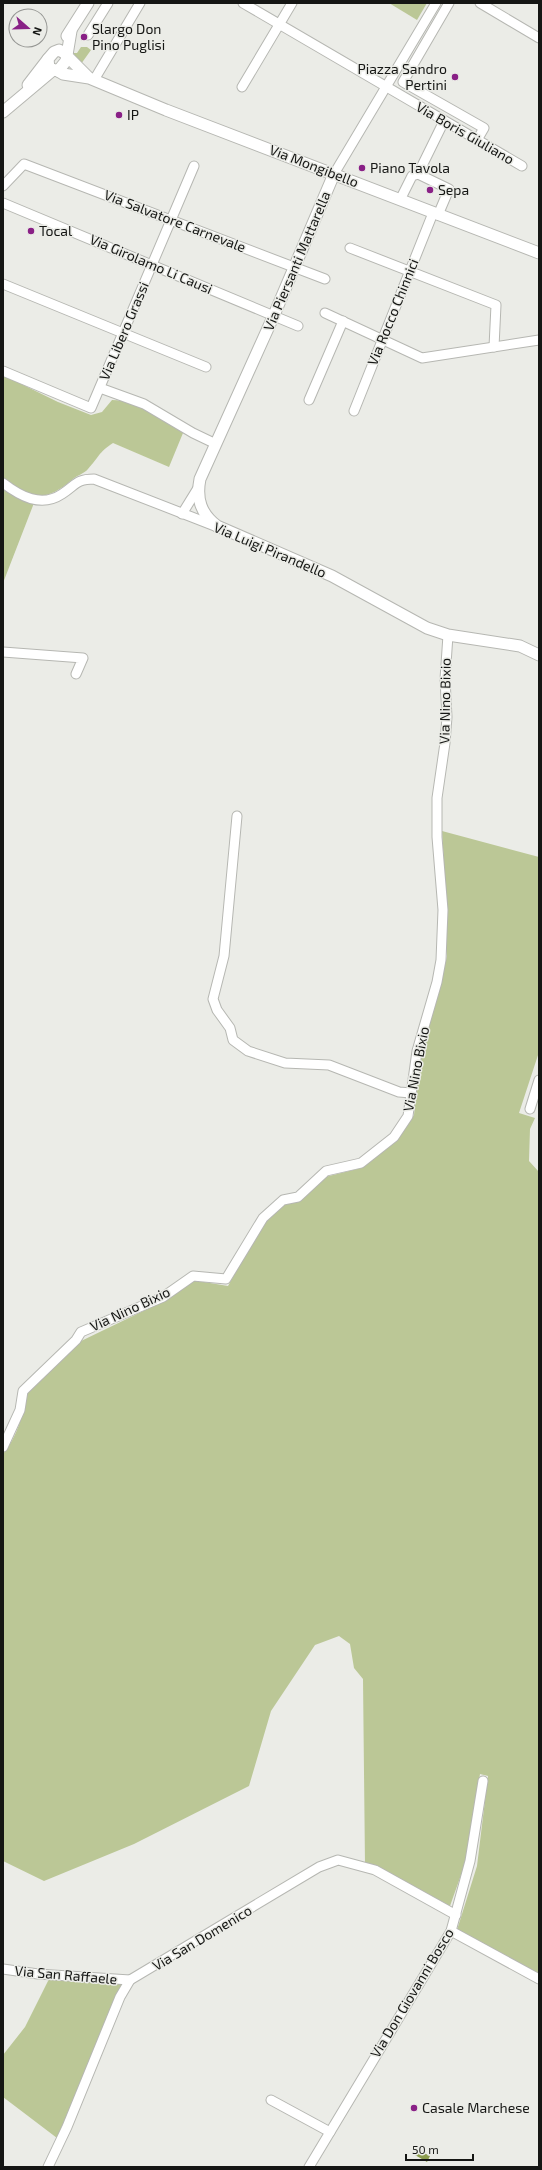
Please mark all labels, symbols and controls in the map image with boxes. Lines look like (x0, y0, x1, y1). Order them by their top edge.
north arrow (8, 8, 48, 48)
place label: Slargo Don Pino Puglisi (92, 20, 165, 53)
text: N (30, 26, 45, 38)
marker: Slargo Don Pino Puglisi (79, 32, 89, 42)
place label: Piazza Sandro Pertini (357, 60, 447, 93)
marker: Piazza Sandro Pertini (450, 72, 460, 82)
street label: Via Boris Giuliano (413, 98, 517, 168)
place label: IP (127, 106, 139, 123)
marker: IP (114, 110, 124, 120)
street label: Via Mongibello (267, 141, 361, 190)
place label: Piano Tavola (370, 159, 450, 176)
marker: Piano Tavola (357, 163, 367, 173)
place label: Sepa (438, 181, 469, 198)
marker: Sepa (425, 185, 435, 195)
street label: Via Salvatore Carnevale (102, 186, 248, 255)
street label: Via Piersanti Mattarella (259, 189, 334, 333)
place label: Tocal (39, 222, 73, 239)
marker: Tocal (26, 226, 36, 236)
street label: Via Girolamo Li Causi (87, 230, 215, 297)
street label: Via Rocco Chinnici (363, 256, 422, 368)
street label: Via Libero Grassi (95, 279, 152, 383)
street label: Via Luigi Pirandello (211, 518, 329, 581)
street label: Via Nino Bixio (435, 658, 454, 744)
street label: Via Nino Bixio (399, 1025, 432, 1113)
street label: Via Nino Bixio (87, 1283, 173, 1334)
street label: Via San Domenico (149, 1901, 255, 1974)
street label: Via Don Giovanni Bosco (366, 1925, 457, 2060)
street label: Via San Raffaele (14, 1962, 118, 1987)
place label: Casale Marchese (422, 2099, 530, 2116)
marker: Casale Marchese (409, 2103, 419, 2113)
scale bar (406, 2136, 473, 2162)
text: 50 m (412, 2142, 439, 2156)

